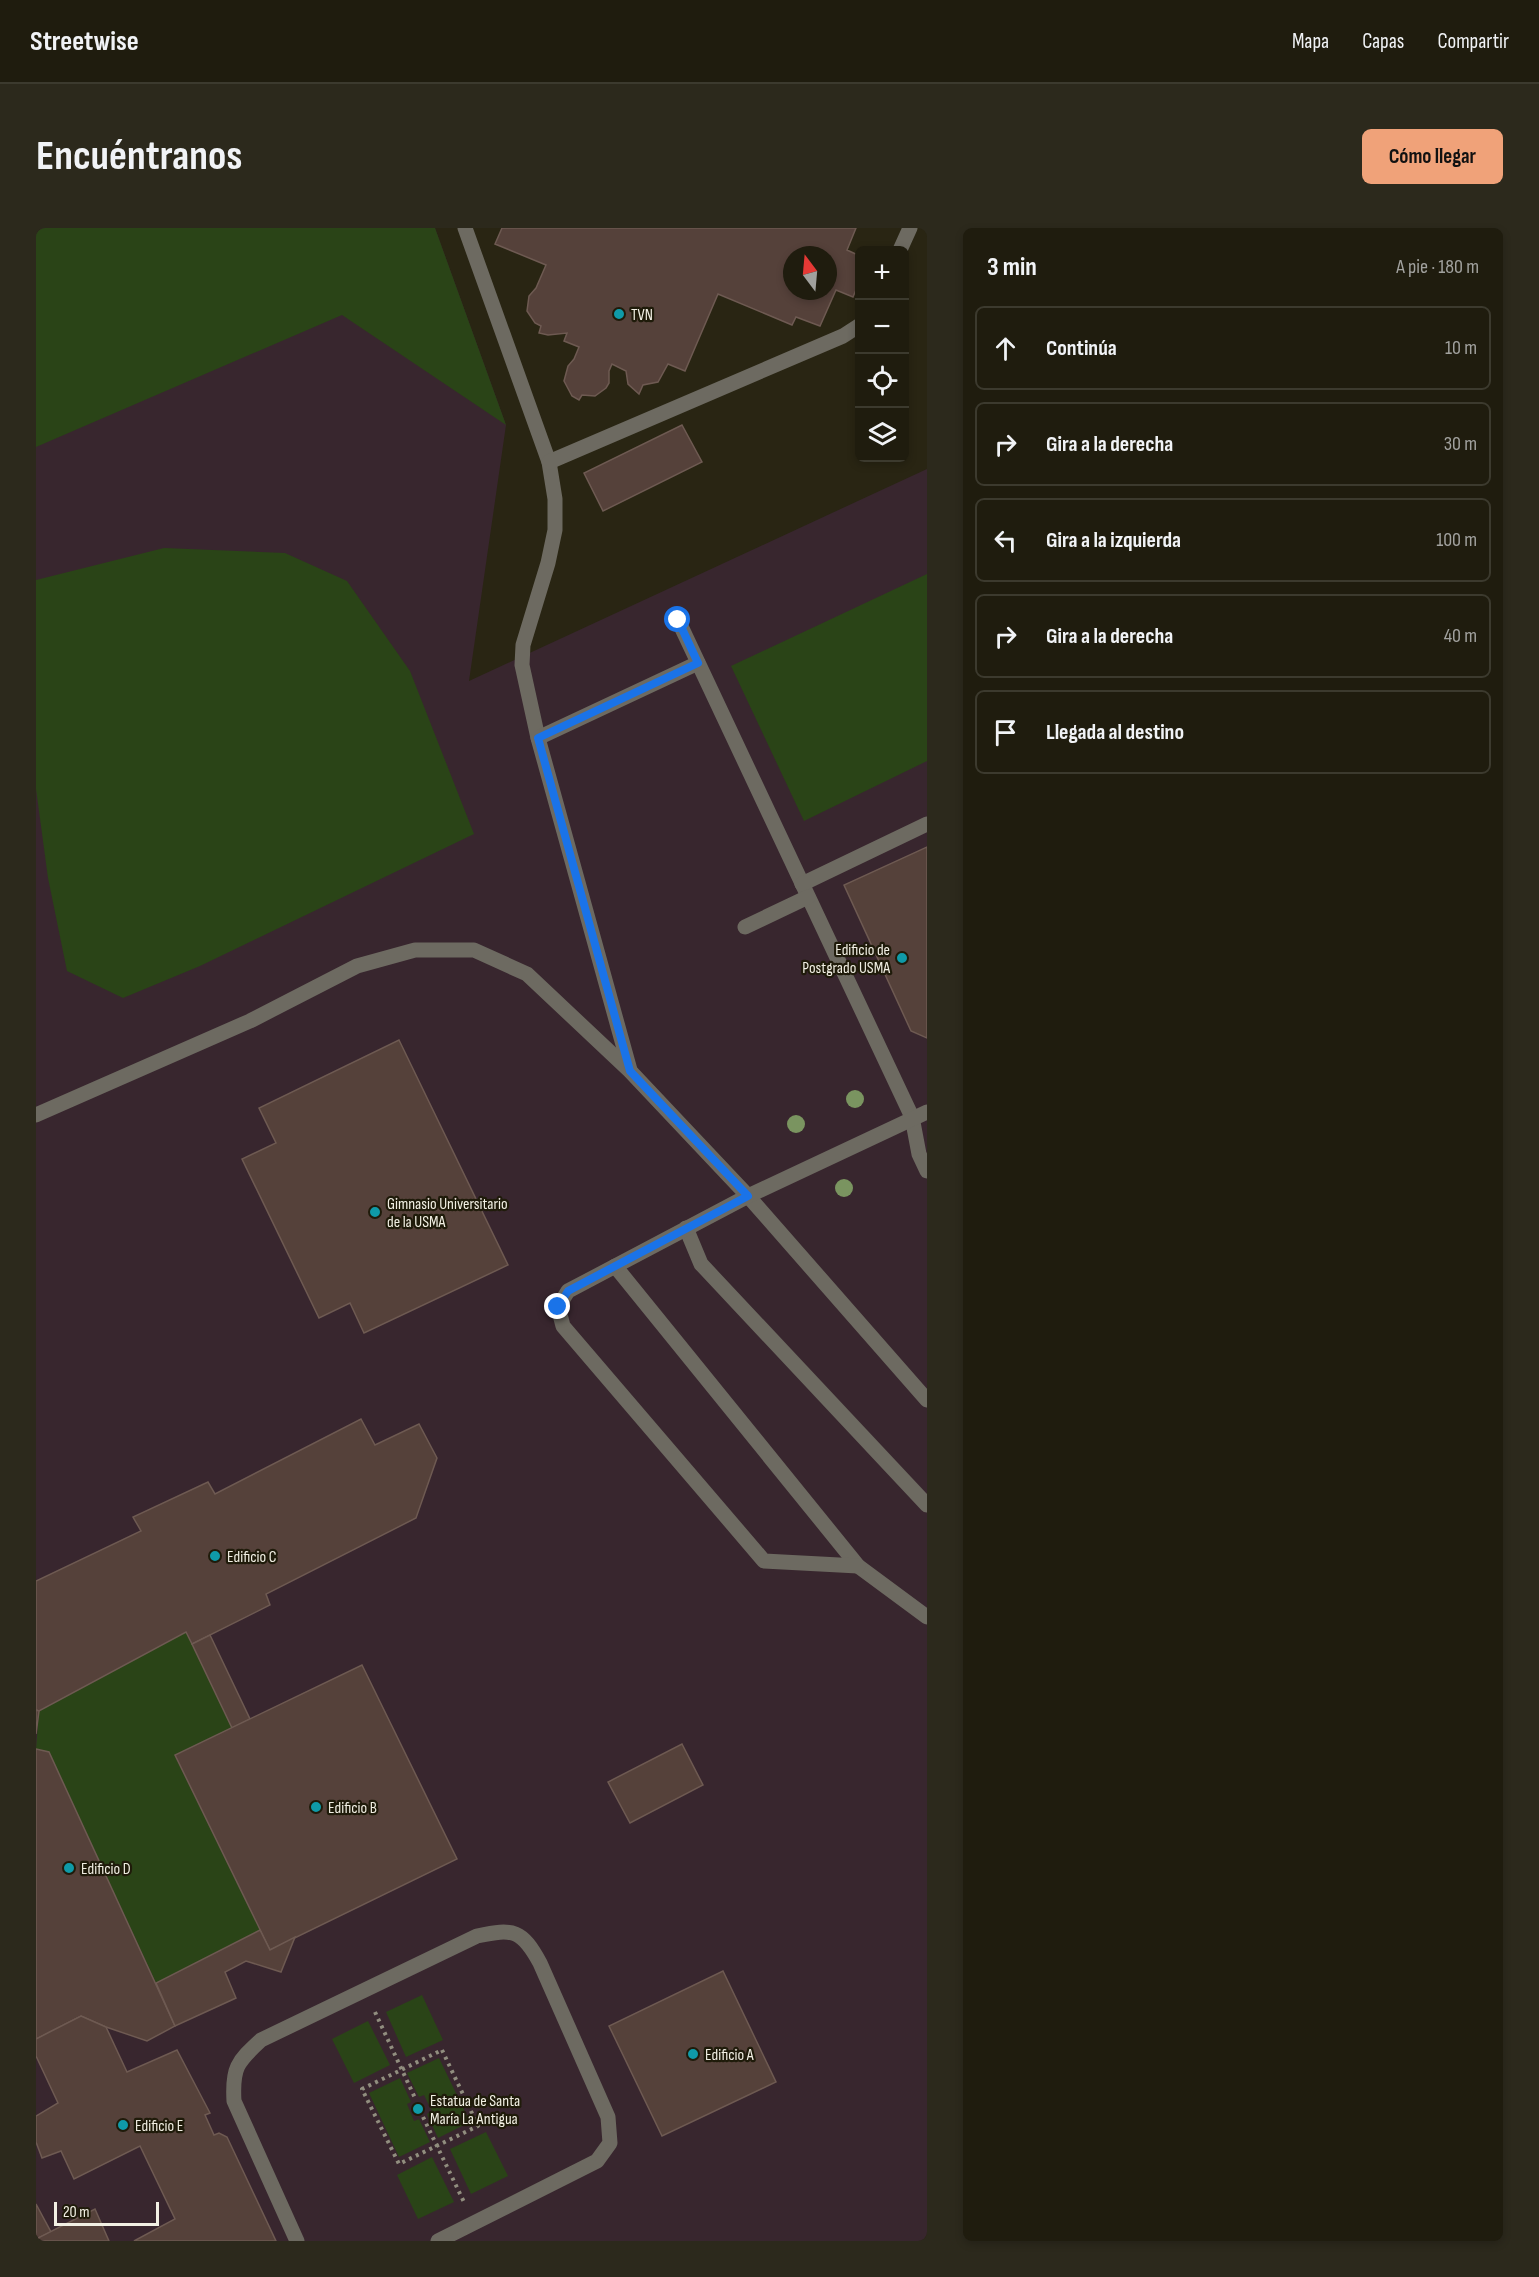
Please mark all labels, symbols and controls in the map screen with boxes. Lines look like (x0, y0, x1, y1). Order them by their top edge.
text: Streetwise (30, 25, 139, 58)
text: Mapa (1292, 29, 1329, 54)
text: Capas (1362, 29, 1404, 54)
text: Compartir (1437, 29, 1509, 54)
button: Cómo llegar (1362, 129, 1503, 184)
text: Encuéntranos (36, 131, 242, 182)
north arrow (783, 246, 837, 300)
map controls (855, 246, 909, 462)
button: + (855, 246, 909, 300)
text: 3 min (987, 252, 1037, 283)
text: A pie · 180 m (1396, 255, 1479, 279)
button: − (855, 300, 909, 354)
place label: TVN (631, 306, 653, 325)
marker: TVN (612, 307, 626, 321)
icon: ahead (989, 332, 1022, 365)
text: Continúa (1046, 335, 1117, 362)
text: 10 m (1445, 336, 1477, 360)
button: locate (855, 354, 909, 408)
button: layers (855, 408, 909, 462)
icon: right (989, 428, 1022, 461)
text: Gira a la derecha (1046, 431, 1173, 458)
text: 30 m (1444, 432, 1477, 456)
icon: left (989, 524, 1022, 557)
text: Gira a la izquierda (1046, 527, 1181, 554)
text: 100 m (1436, 528, 1477, 552)
route start (664, 606, 690, 632)
icon: right (989, 620, 1022, 653)
text: Gira a la derecha (1046, 623, 1173, 650)
text: 40 m (1444, 624, 1477, 648)
icon: arrive (989, 716, 1022, 749)
text: Llegada al destino (1046, 719, 1184, 746)
place label: Edificio de Postgrado USMA (802, 941, 890, 978)
marker: Edificio de Postgrado USMA (895, 951, 909, 965)
place label: Gimnasio Universitario de la USMA (387, 1195, 508, 1232)
marker: Gimnasio Universitario de la USMA (368, 1205, 382, 1219)
route end (544, 1293, 570, 1319)
place label: Edificio C (227, 1548, 277, 1567)
marker: Edificio C (208, 1549, 222, 1563)
place label: Edificio B (328, 1799, 377, 1818)
marker: Edificio B (309, 1800, 323, 1814)
place label: Edificio D (81, 1860, 131, 1879)
marker: Edificio D (62, 1861, 76, 1875)
place label: Edificio A (705, 2046, 754, 2065)
marker: Edificio A (686, 2047, 700, 2061)
place label: Estatua de Santa María La Antigua (430, 2092, 520, 2129)
marker: Estatua de Santa María La Antigua (411, 2102, 425, 2116)
place label: Edificio E (135, 2117, 183, 2136)
marker: Edificio E (116, 2118, 130, 2132)
scale bar (54, 2199, 159, 2226)
text: 20 m (63, 2203, 90, 2222)

